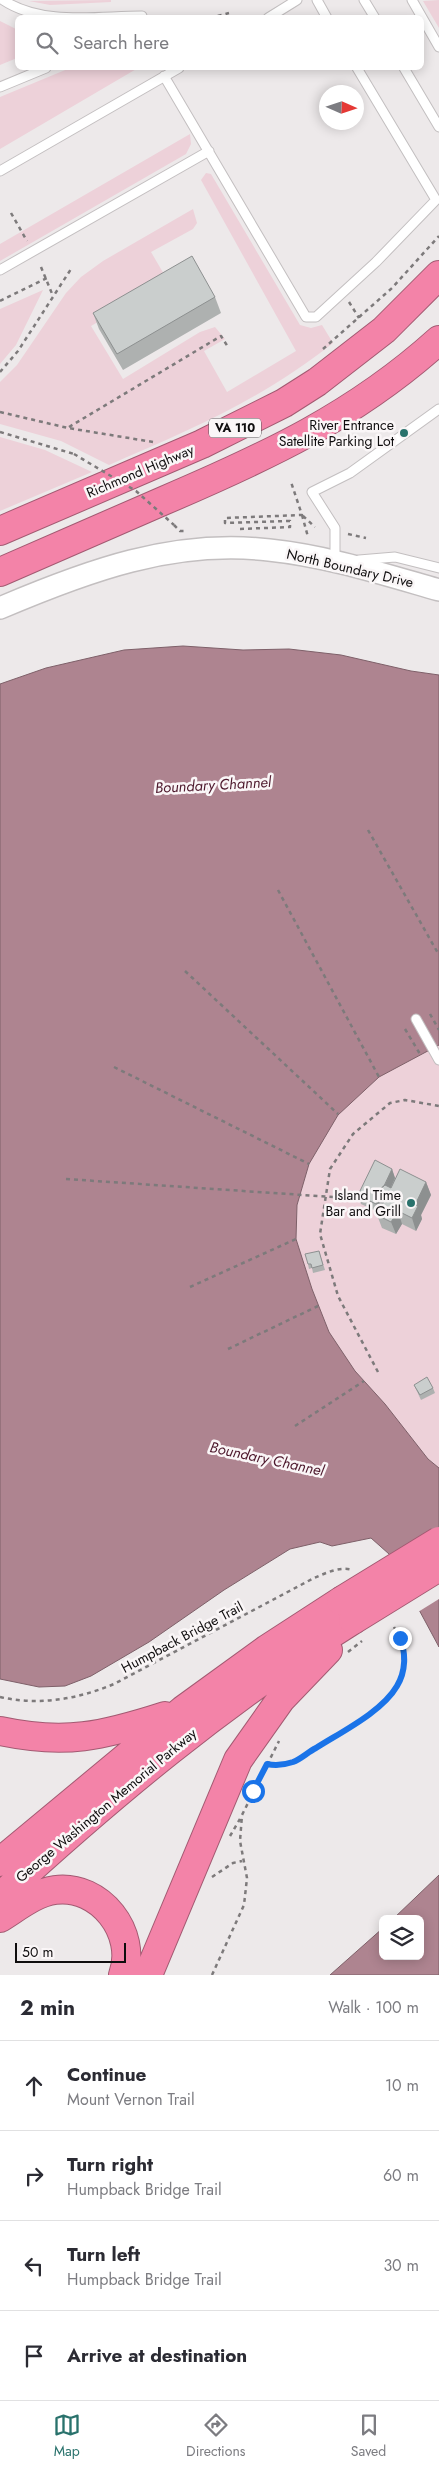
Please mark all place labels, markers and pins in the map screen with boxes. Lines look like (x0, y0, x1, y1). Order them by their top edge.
place label: River Entrance Satellite Parking Lot (279, 415, 395, 451)
marker: River Entrance Satellite Parking Lot (398, 427, 410, 439)
place label: Island Time Bar and Grill (325, 1185, 401, 1221)
marker: Island Time Bar and Grill (405, 1197, 417, 1209)

